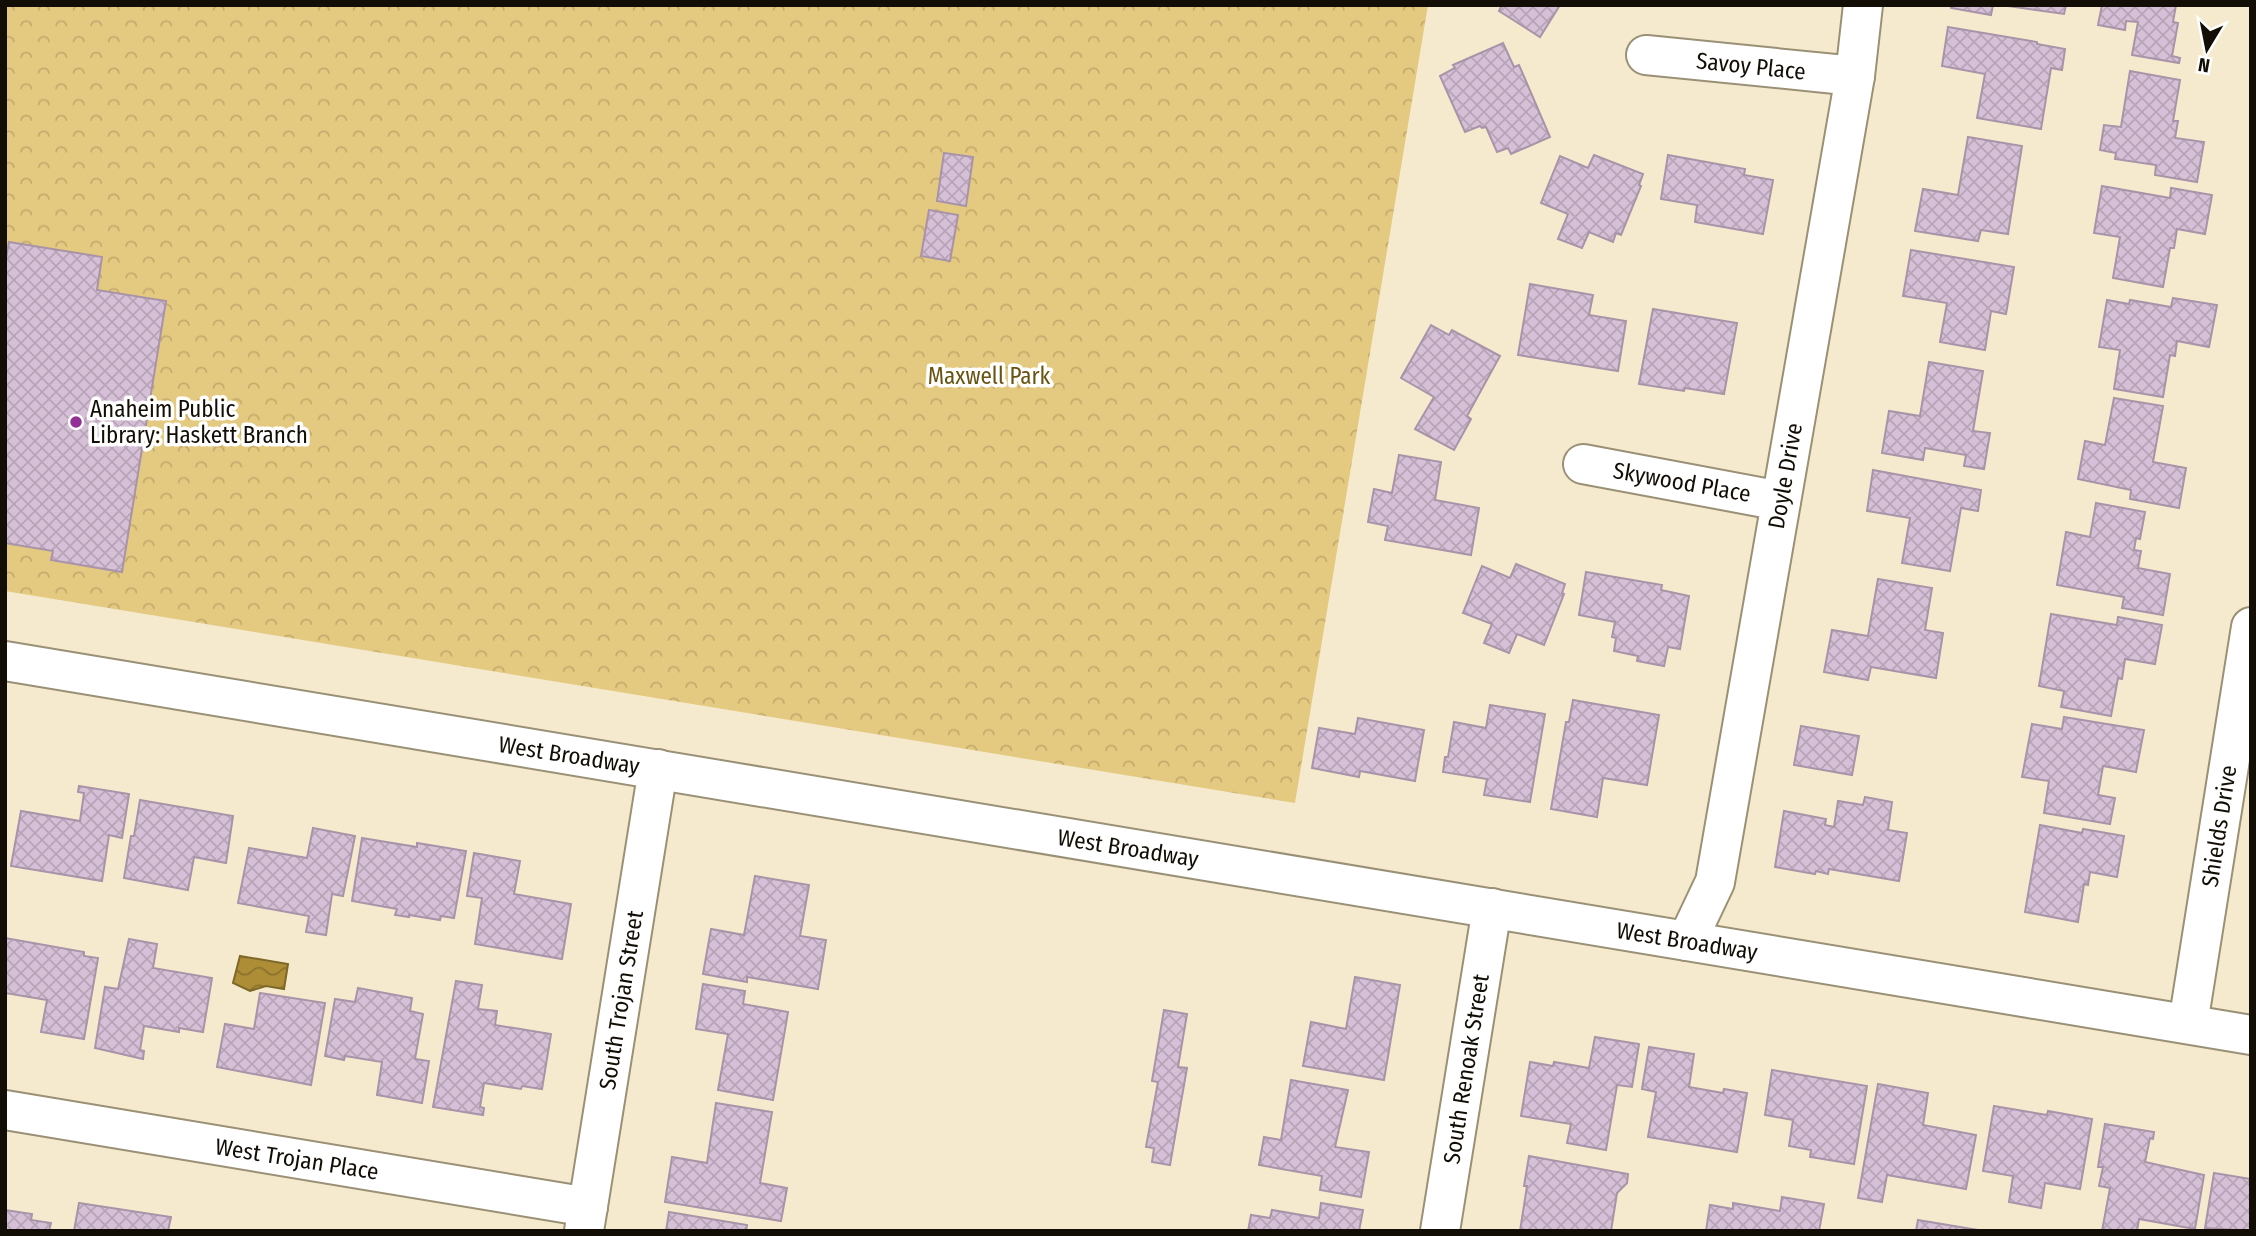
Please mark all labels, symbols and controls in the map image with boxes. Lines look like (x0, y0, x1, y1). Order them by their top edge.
north arrow (2172, 14, 2242, 84)
street label: Savoy Place (1695, 46, 1807, 86)
text: N (2197, 53, 2212, 78)
park label: Maxwell Park (928, 362, 1051, 390)
place label: Anaheim Public Library: Haskett Branch (90, 395, 308, 449)
marker: Anaheim Public Library: Haskett Branch (68, 414, 84, 430)
street label: Doyle Drive (1762, 421, 1808, 531)
street label: Skywood Place (1611, 456, 1753, 508)
street label: West Broadway (496, 730, 642, 780)
street label: Shields Drive (2196, 763, 2242, 889)
street label: West Broadway (1055, 823, 1201, 873)
street label: South Trojan Street (593, 908, 649, 1092)
street label: West Broadway (1614, 916, 1760, 966)
street label: South Renoak Street (1437, 971, 1495, 1166)
street label: West Trojan Place (213, 1132, 381, 1186)

